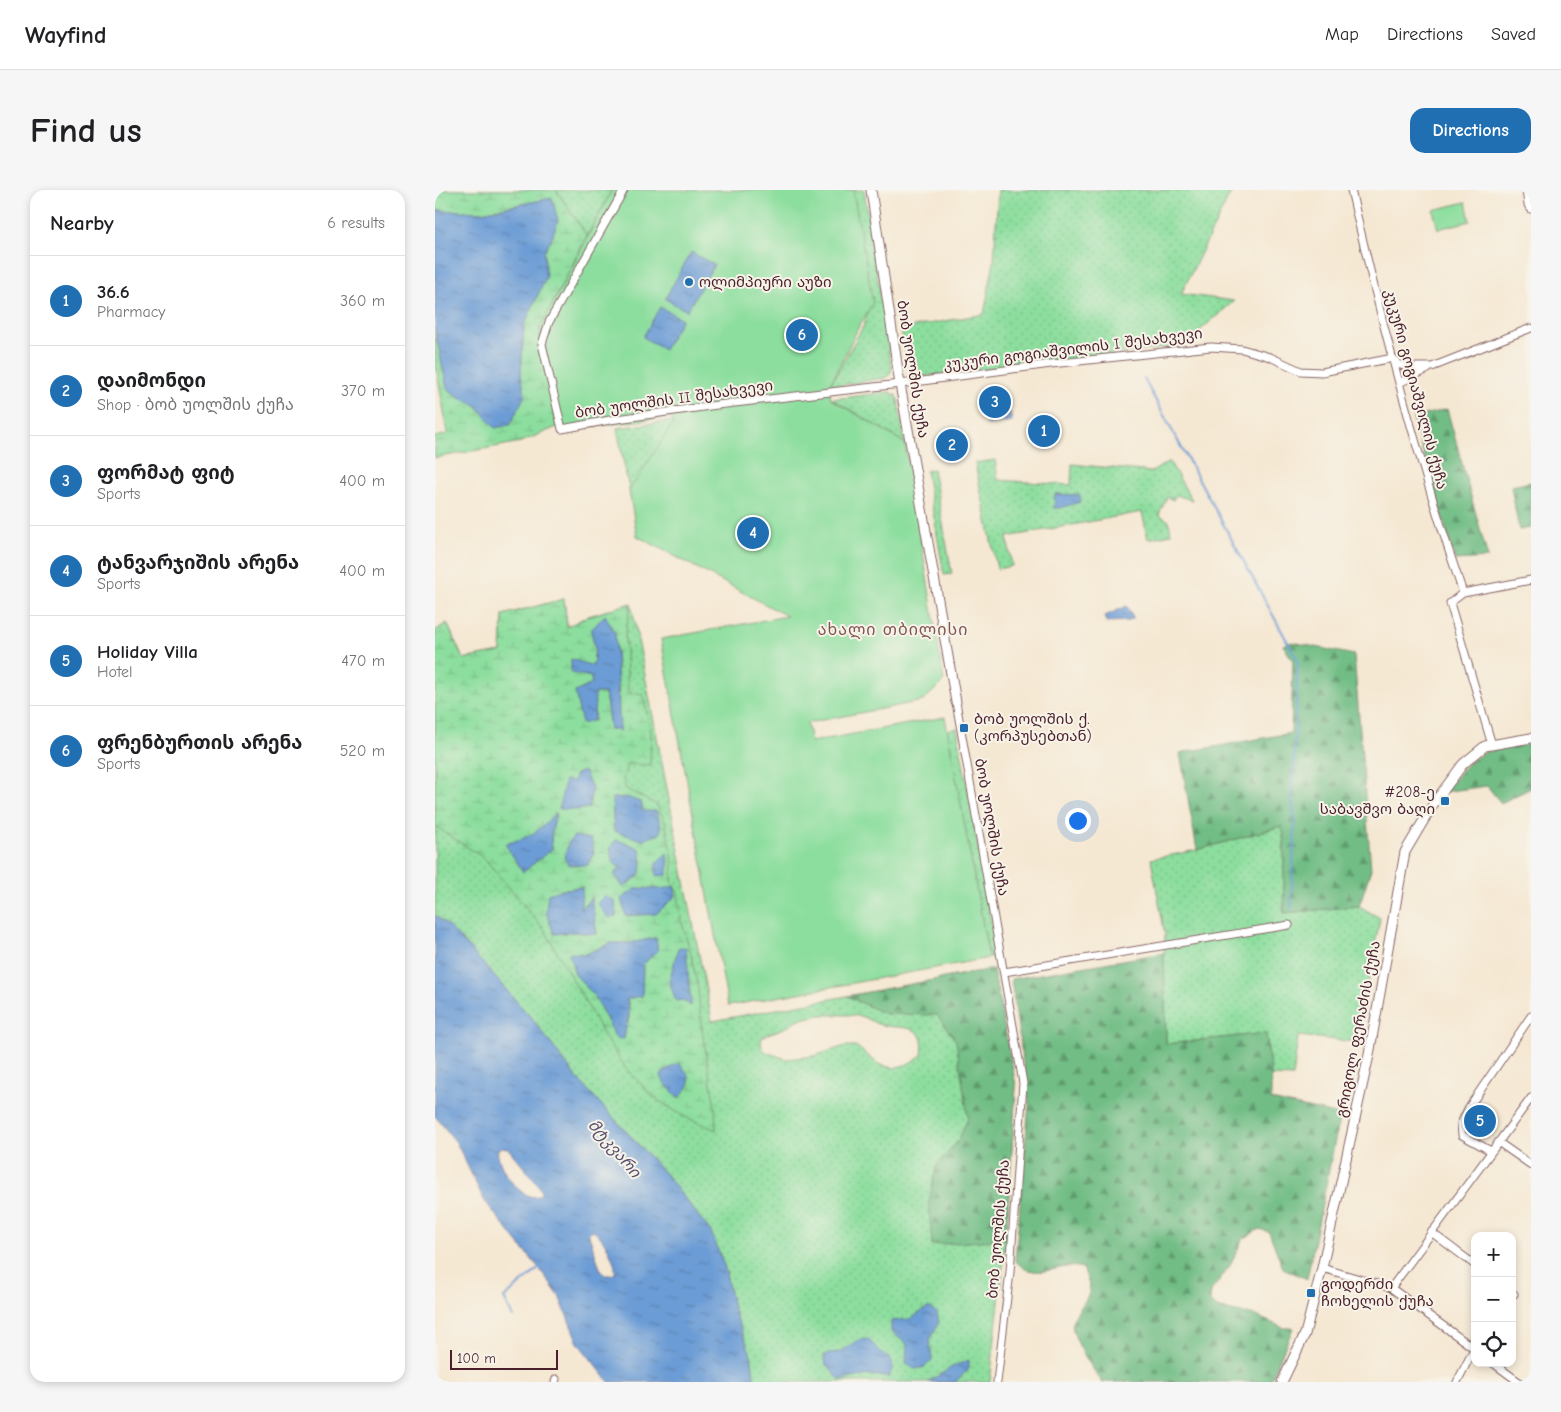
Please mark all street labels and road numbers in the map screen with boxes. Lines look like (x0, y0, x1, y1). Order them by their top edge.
street label: კუკური გოგიაშვილის ქუჩა (1381, 287, 1451, 491)
street label: ბობ უოლშის ქუჩა (893, 299, 933, 439)
street label: კუკური გოგიაშვილის I შესახვევი (942, 324, 1204, 374)
street label: ბობ უოლშის II შესახვევი (574, 376, 774, 422)
street label: ბობ უოლშის ქუჩა (971, 757, 1013, 897)
street label: გრიგოლ ფერაძის ქუჩა (1332, 939, 1384, 1119)
street label: ბობ უოლშის ქუჩა (983, 1159, 1013, 1299)

